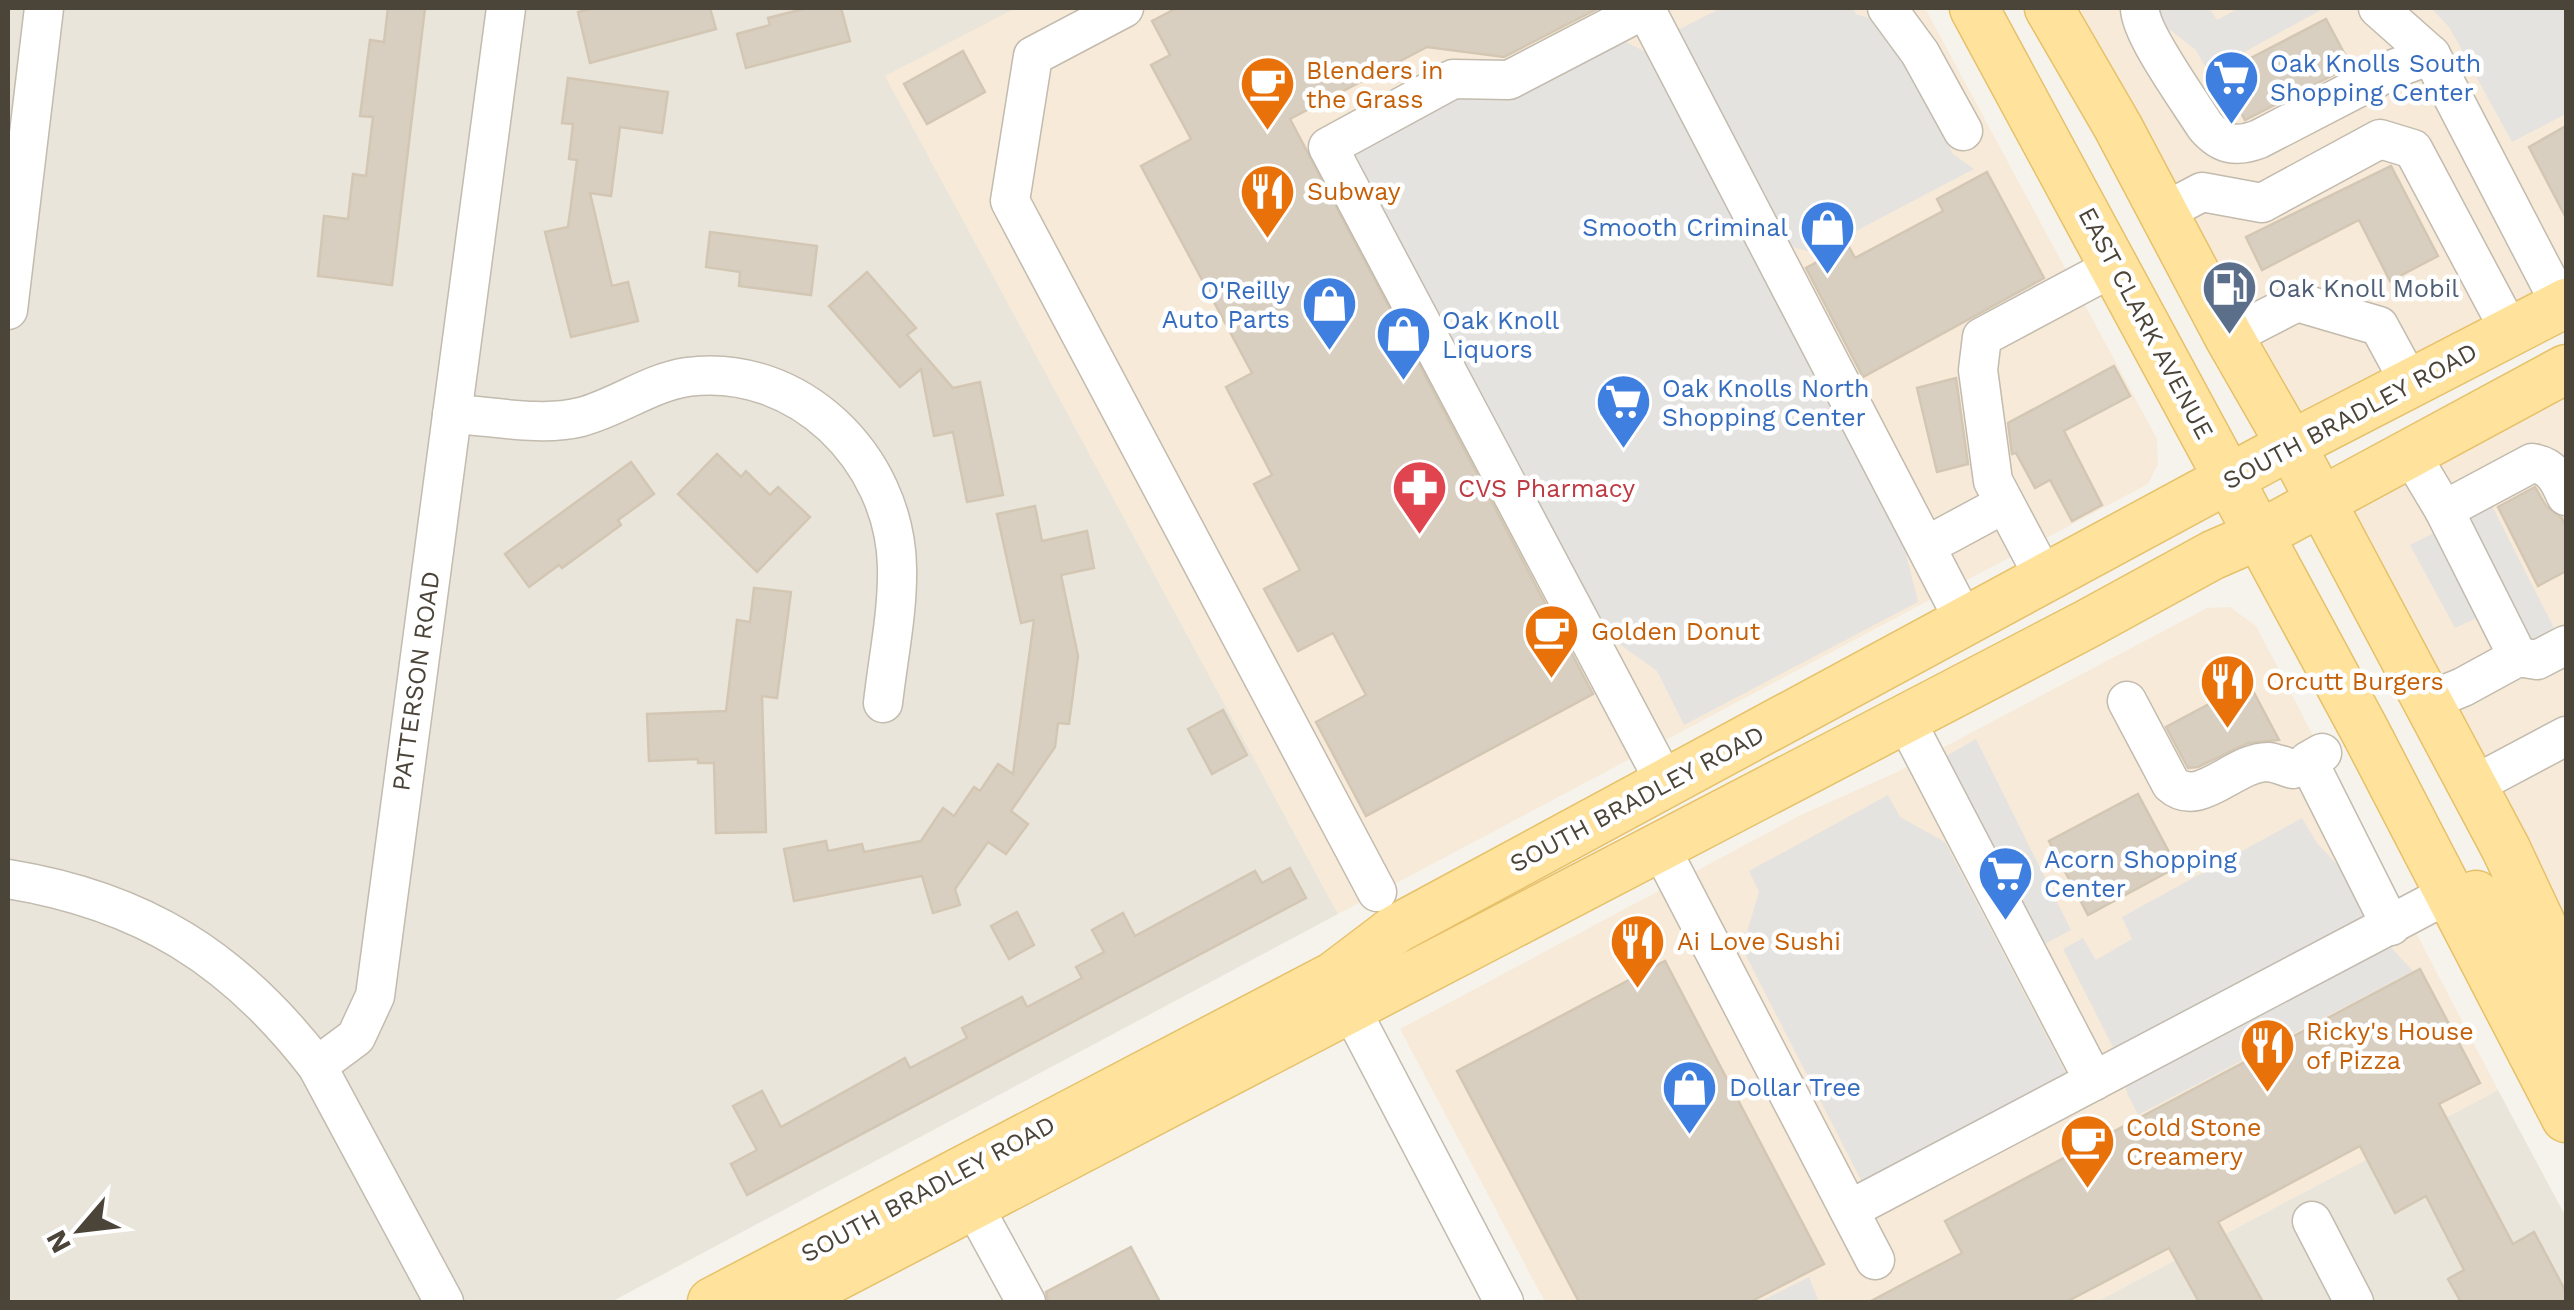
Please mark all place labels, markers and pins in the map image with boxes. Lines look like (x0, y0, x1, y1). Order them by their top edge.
supermarket icon: Oak Knolls South Shopping Center (2201, 47, 2261, 126)
place label: Oak Knolls South Shopping Center (2270, 49, 2481, 107)
cafe icon: Blenders in the Grass (1237, 54, 1297, 133)
place label: Blenders in the Grass (1306, 56, 1443, 114)
restaurant icon: Subway (1238, 161, 1298, 240)
place label: Subway (1307, 177, 1401, 206)
shop icon: Smooth Criminal (1797, 197, 1857, 276)
place label: Smooth Criminal (1582, 213, 1788, 242)
fuel station icon: Oak Knoll Mobil (2199, 258, 2259, 337)
shop icon: O'Reilly Auto Parts (1299, 274, 1359, 353)
place label: Oak Knoll Mobil (2268, 274, 2459, 303)
place label: O'Reilly Auto Parts (1162, 276, 1290, 334)
shop icon: Oak Knoll Liquors (1373, 304, 1433, 383)
place label: Oak Knoll Liquors (1442, 306, 1560, 364)
supermarket icon: Oak Knolls North Shopping Center (1593, 372, 1653, 451)
place label: Oak Knolls North Shopping Center (1662, 374, 1869, 432)
pharmacy icon: CVS Pharmacy (1389, 458, 1449, 537)
place label: CVS Pharmacy (1458, 474, 1635, 503)
cafe icon: Golden Donut (1522, 601, 1582, 680)
place label: Golden Donut (1591, 617, 1761, 646)
restaurant icon: Orcutt Burgers (2197, 651, 2257, 730)
place label: Orcutt Burgers (2266, 667, 2444, 696)
supermarket icon: Acorn Shopping Center (1975, 843, 2035, 922)
place label: Acorn Shopping Center (2044, 845, 2237, 903)
restaurant icon: Ai Love Sushi (1608, 911, 1668, 990)
place label: Ai Love Sushi (1677, 927, 1841, 956)
restaurant icon: Ricky's House of Pizza (2237, 1015, 2297, 1094)
place label: Ricky's House of Pizza (2306, 1017, 2474, 1075)
shop icon: Dollar Tree (1660, 1057, 1720, 1136)
place label: Dollar Tree (1729, 1073, 1861, 1102)
cafe icon: Cold Stone Creamery (2057, 1111, 2117, 1190)
place label: Cold Stone Creamery (2126, 1113, 2261, 1171)

